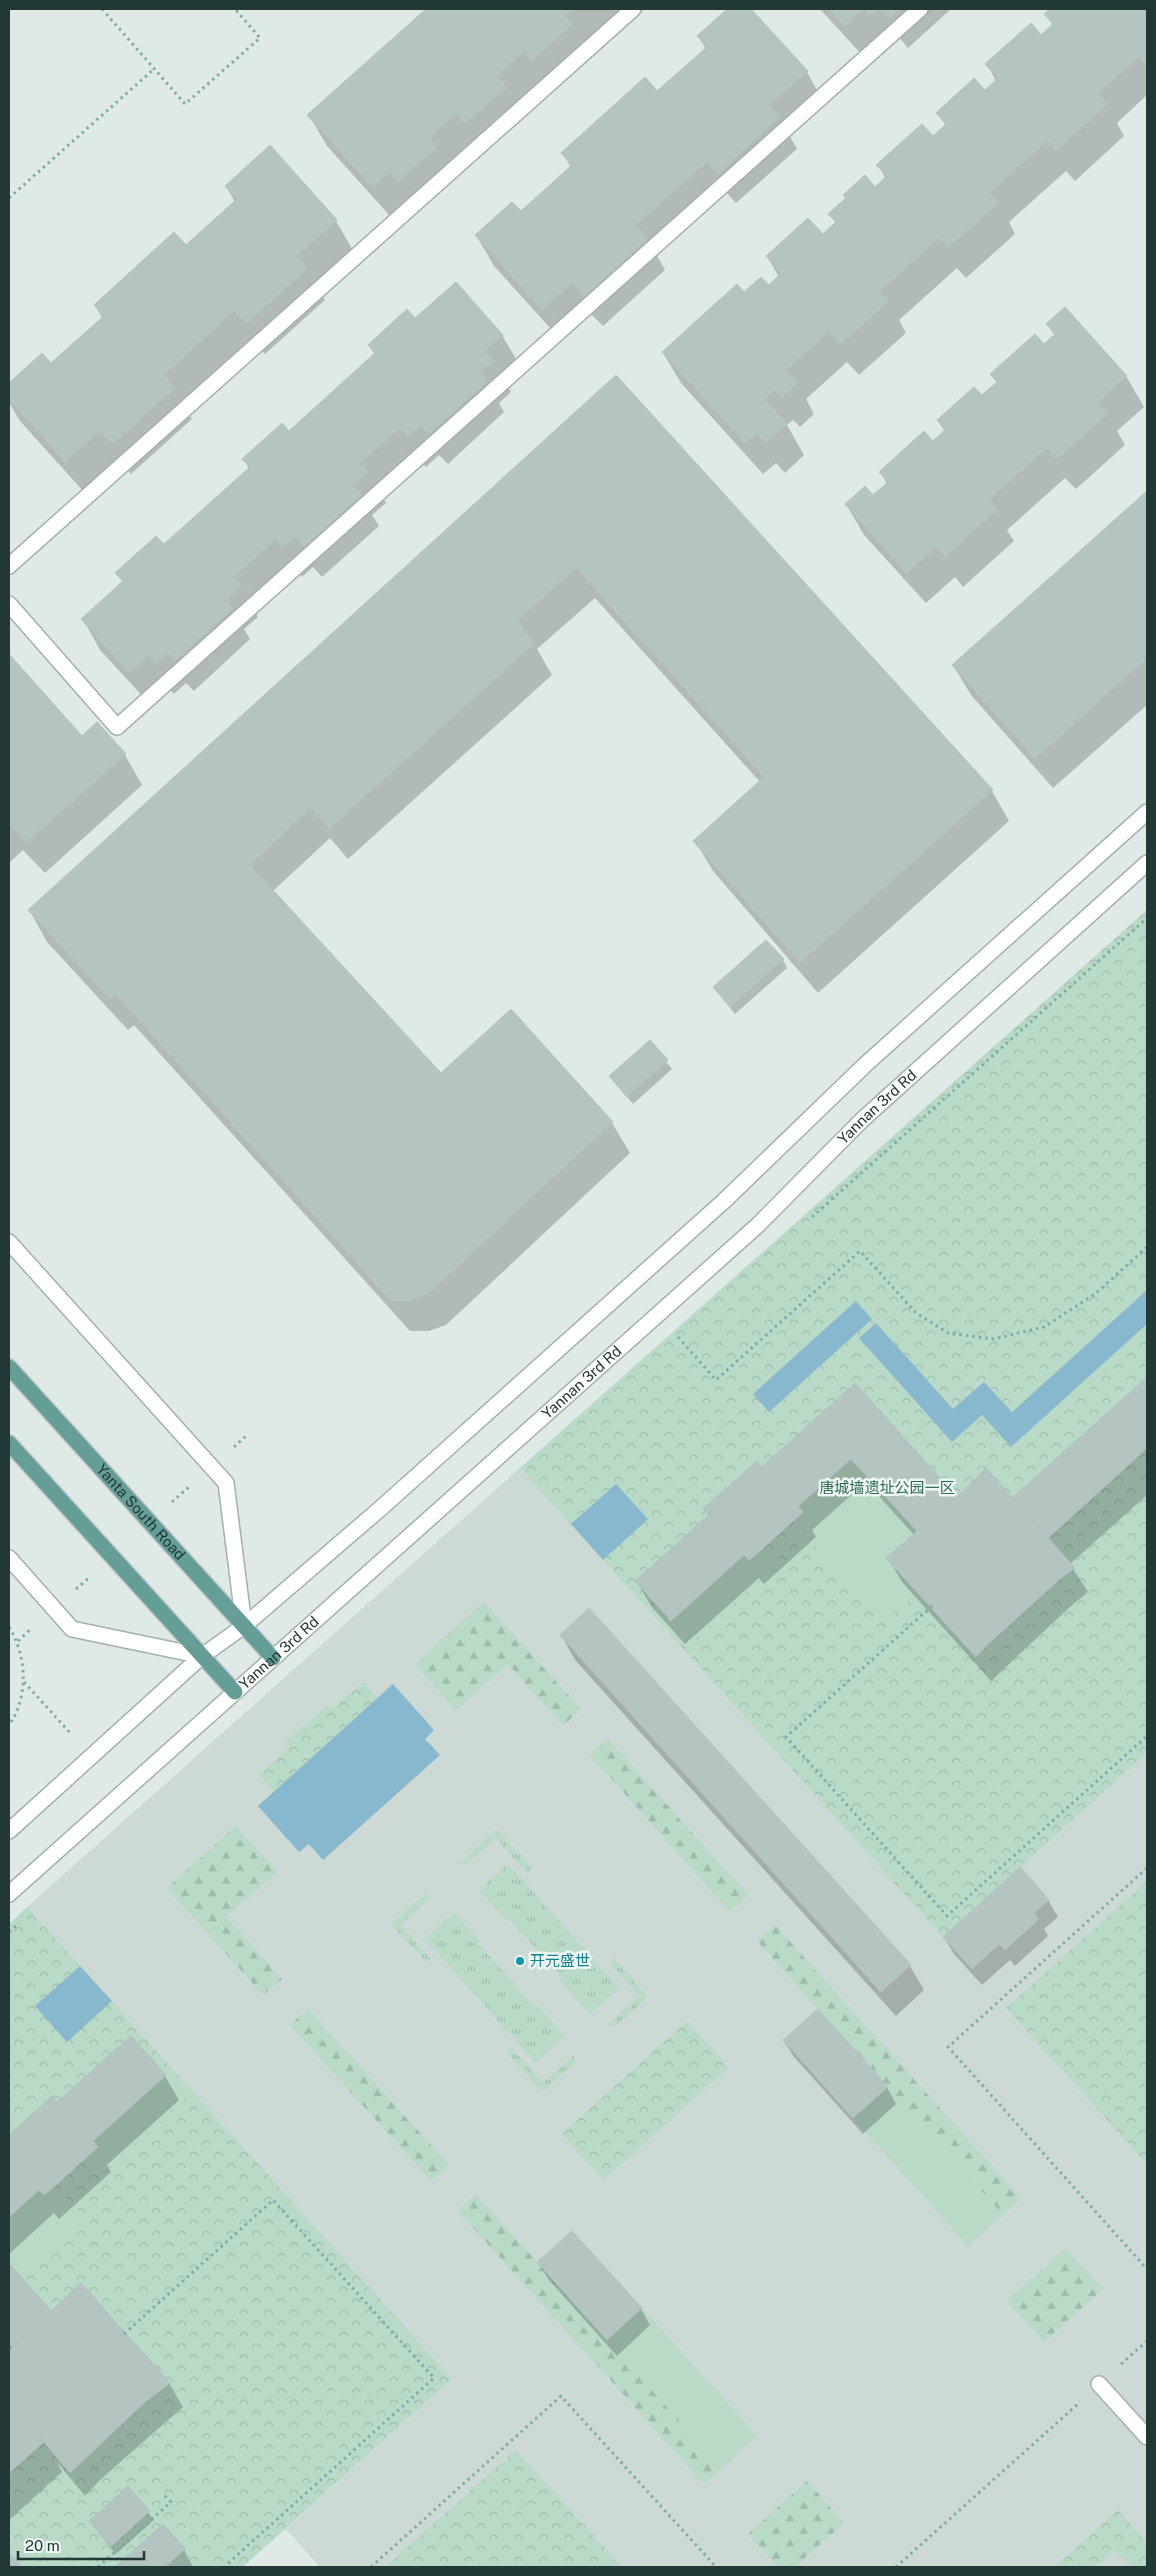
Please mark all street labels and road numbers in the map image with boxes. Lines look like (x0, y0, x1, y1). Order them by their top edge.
street label: Yannan 3rd Rd (834, 1066, 920, 1147)
street label: Yannan 3rd Rd (538, 1342, 625, 1422)
street label: Yanta South Road (93, 1460, 189, 1563)
street label: Yannan 3rd Rd (235, 1612, 322, 1692)

